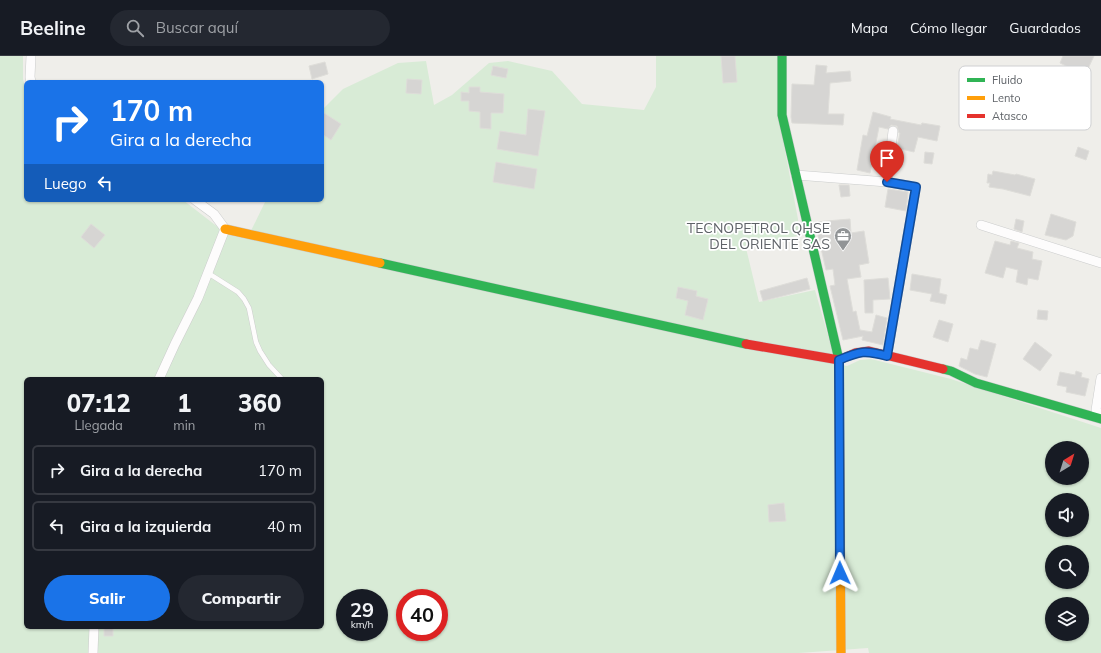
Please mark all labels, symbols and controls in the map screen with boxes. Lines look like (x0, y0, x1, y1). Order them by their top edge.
search box (110, 10, 390, 46)
text: Beeline (20, 16, 86, 40)
icon: search (124, 17, 146, 39)
text: Buscar aquí (156, 18, 238, 37)
text: Mapa (851, 19, 888, 37)
text: Cómo llegar (910, 19, 987, 37)
text: Guardados (1009, 19, 1081, 37)
legend (959, 66, 1091, 130)
text: Fluido (992, 73, 1023, 87)
text: Lento (992, 91, 1020, 105)
text: 170 m (110, 93, 193, 128)
icon: right (44, 96, 96, 148)
text: Atasco (992, 109, 1027, 123)
text: Gira a la derecha (110, 128, 252, 151)
pin (870, 141, 904, 182)
icon: arrive (876, 147, 898, 169)
icon: left (94, 172, 116, 194)
text: Luego (44, 174, 86, 193)
place label: TECNOPETROL QHSE DEL ORIENTE SAS (687, 219, 830, 253)
office icon: TECNOPETROL QHSE DEL ORIENTE SAS (833, 226, 853, 251)
text: 07:12 (67, 388, 131, 418)
text: 1 (177, 388, 192, 418)
text: 360 (238, 388, 281, 418)
text: Llegada (74, 417, 123, 433)
text: min (173, 417, 195, 433)
text: m (254, 417, 265, 433)
north arrow (1045, 441, 1089, 485)
map controls (1045, 441, 1089, 641)
icon: right (46, 459, 68, 481)
text: Gira a la derecha (80, 461, 202, 480)
text: 170 m (258, 461, 302, 480)
button: sound (1045, 493, 1089, 537)
icon: left (46, 515, 68, 537)
text: Gira a la izquierda (80, 517, 211, 536)
text: 40 m (267, 517, 302, 536)
button: search (1045, 545, 1089, 589)
position arrow (819, 552, 861, 594)
button: Salir (44, 575, 170, 621)
button: Compartir (178, 575, 304, 621)
speed limit sign: 40 (396, 589, 448, 641)
text: 29 (350, 597, 374, 622)
button: layers (1045, 597, 1089, 641)
text: km/h (351, 618, 373, 631)

